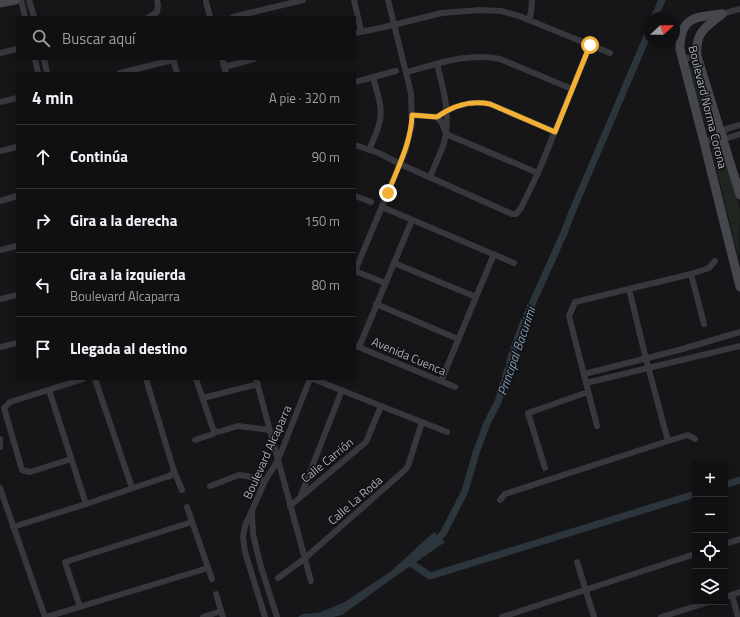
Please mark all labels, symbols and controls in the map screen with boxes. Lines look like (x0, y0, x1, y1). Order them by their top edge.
north arrow (644, 12, 680, 48)
search box (16, 16, 356, 60)
icon: search (30, 27, 52, 49)
text: Buscar aquí (62, 27, 135, 50)
route start (581, 36, 599, 54)
street label: Boulevard Norma Corona (684, 43, 732, 171)
text: 4 min (32, 85, 73, 111)
text: A pie · 320 m (269, 88, 340, 108)
text: Continúa (70, 145, 128, 168)
icon: ahead (32, 146, 54, 168)
text: 90 m (312, 147, 340, 167)
route end (379, 184, 397, 202)
text: Gira a la derecha (70, 209, 177, 232)
icon: right (32, 210, 54, 232)
text: 150 m (304, 211, 340, 231)
text: Gira a la izquierda (70, 263, 186, 286)
icon: left (32, 274, 54, 296)
text: 80 m (312, 275, 340, 295)
text: Boulevard Alcaparra (70, 286, 180, 306)
water label: Principal Bacurimi (492, 303, 541, 398)
street label: Avenida Cuenca (369, 332, 449, 380)
text: Llegada al destino (70, 337, 187, 360)
icon: arrive (32, 338, 54, 360)
street label: Boulevard Alcaparra (238, 402, 296, 502)
street label: Calle Carrión (297, 433, 357, 487)
map controls (692, 461, 728, 605)
button: + (692, 461, 728, 497)
street label: Calle La Roda (323, 471, 387, 529)
button: − (692, 497, 728, 533)
button: locate (692, 533, 728, 569)
button: layers (692, 569, 728, 605)

